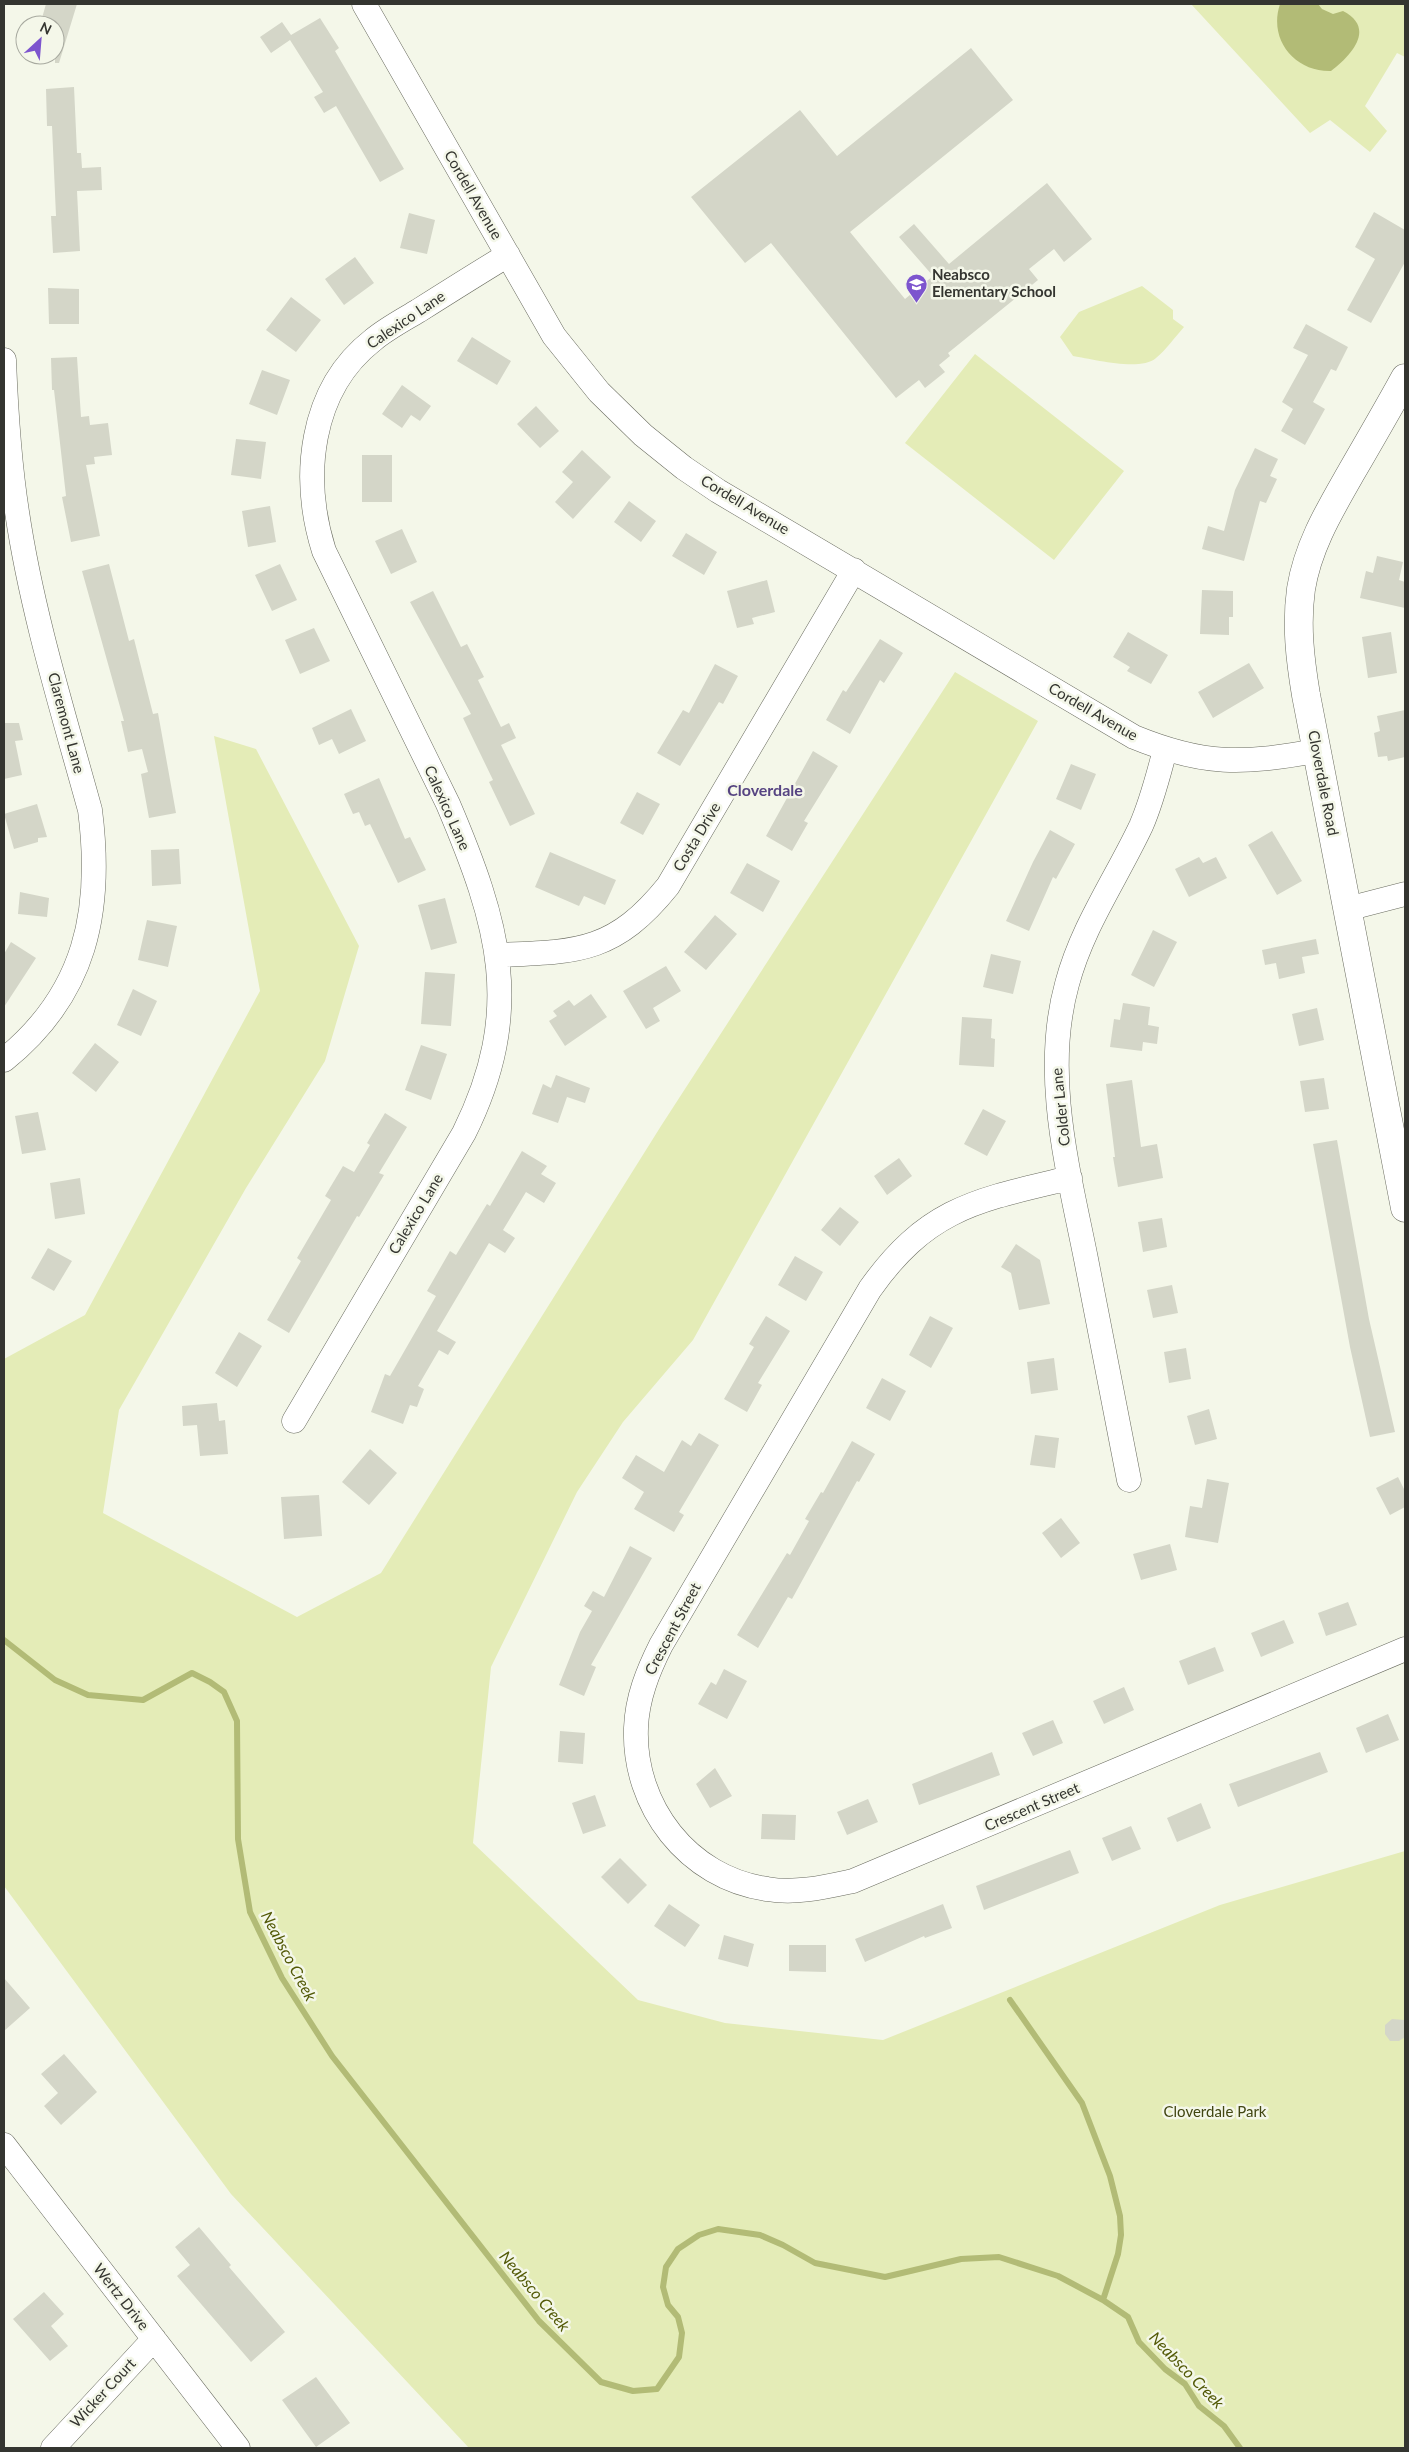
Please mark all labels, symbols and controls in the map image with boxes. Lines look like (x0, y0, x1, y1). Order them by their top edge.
north arrow (15, 15, 65, 65)
text: N (37, 18, 54, 38)
street label: Cordell Avenue (441, 147, 507, 242)
place label: Neabsco Elementary School (932, 265, 1056, 300)
school or university icon: Neabsco Elementary School (904, 272, 928, 303)
street label: Calexico Lane (363, 286, 448, 352)
street label: Cordell Avenue (698, 471, 793, 538)
street label: Claremont Lane (45, 670, 89, 775)
street label: Cordell Avenue (1046, 678, 1141, 744)
street label: Cloverdale Road (1305, 729, 1343, 837)
street label: Calexico Lane (421, 762, 475, 853)
district label: Cloverdale (727, 780, 803, 799)
street label: Costa Drive (669, 799, 724, 874)
street label: Colder Lane (1047, 1067, 1073, 1147)
street label: Calexico Lane (384, 1170, 446, 1257)
street label: Crescent Street (640, 1579, 704, 1678)
street label: Crescent Street (981, 1778, 1082, 1834)
water label: Neabsco Creek (258, 1908, 321, 2004)
park label: Cloverdale Park (1164, 2102, 1267, 2120)
water label: Neabsco Creek (496, 2247, 575, 2335)
street label: Wertz Drive (90, 2259, 153, 2333)
water label: Neabsco Creek (1146, 2327, 1229, 2412)
street label: Wicker Court (66, 2354, 139, 2431)

